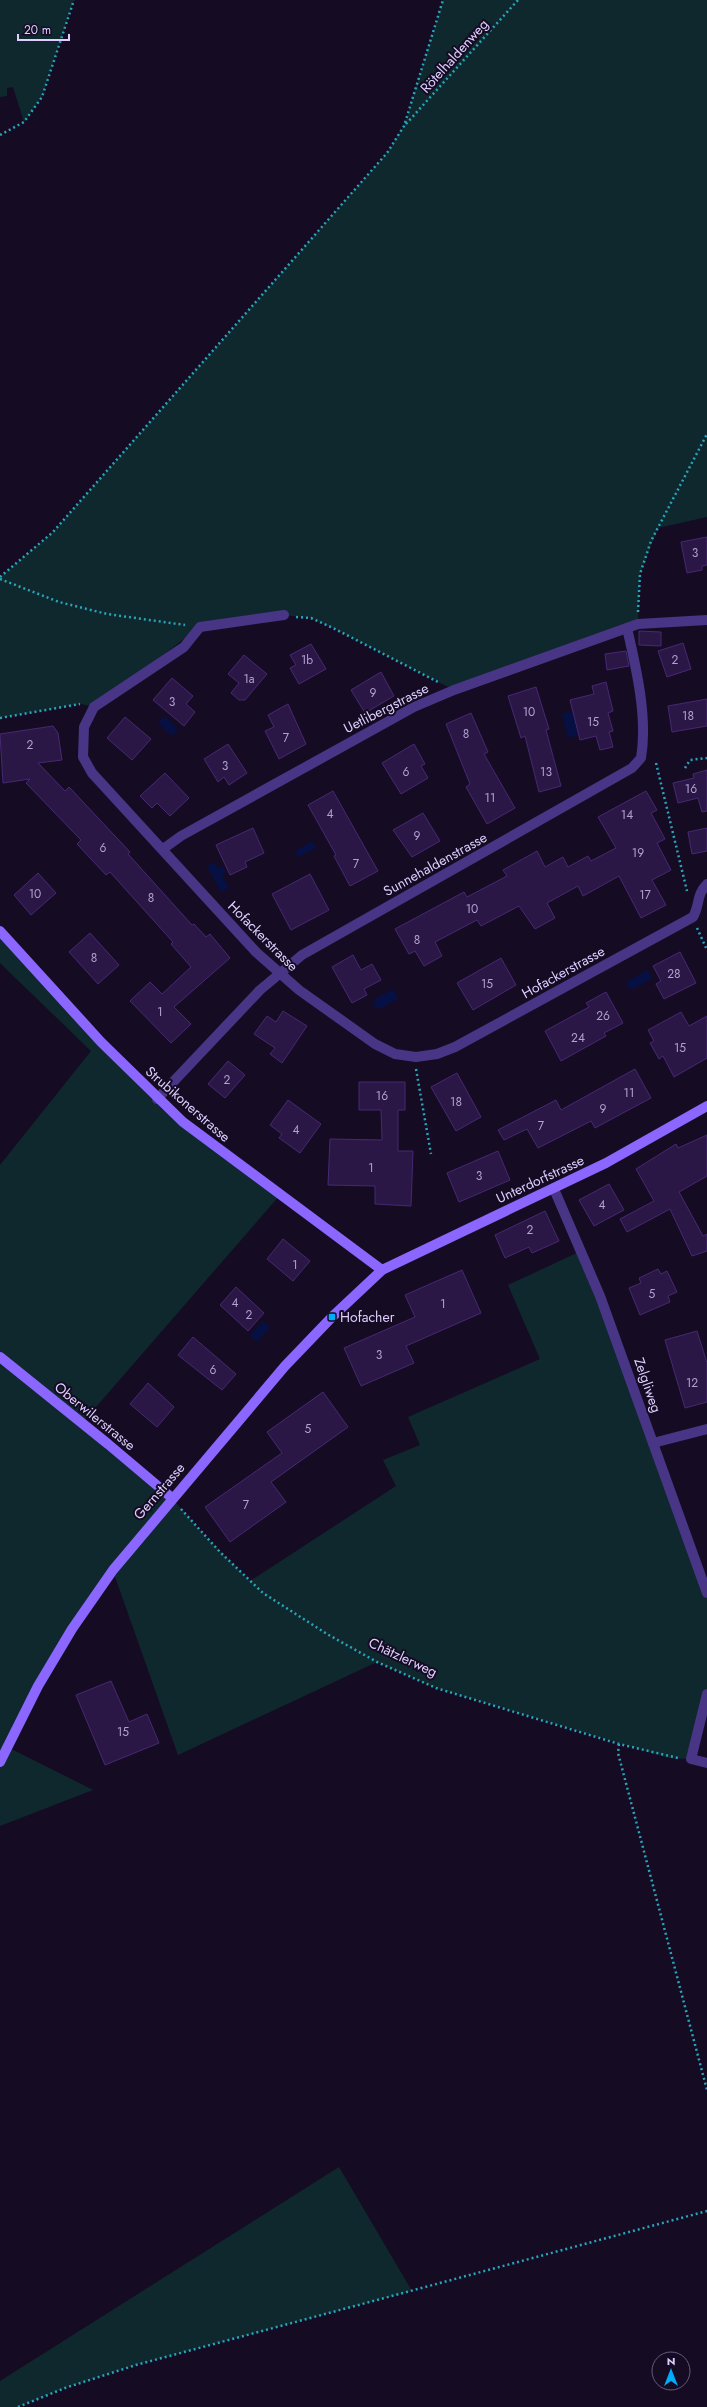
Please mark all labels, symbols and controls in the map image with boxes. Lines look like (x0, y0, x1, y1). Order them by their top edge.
street label: Rötelhaldenweg (415, 15, 493, 97)
scale bar (18, 16, 69, 42)
text: 20 m (24, 21, 51, 39)
house number: 3 (692, 544, 699, 562)
house number: 1b (301, 651, 313, 669)
house number: 2 (672, 651, 679, 669)
house number: 1a (243, 670, 255, 688)
street label: Uetlibergstrasse (340, 678, 432, 738)
house number: 9 (370, 684, 377, 702)
house number: 3 (169, 693, 176, 711)
house number: 10 (523, 703, 535, 721)
house number: 18 (682, 707, 694, 725)
house number: 15 (587, 713, 599, 731)
house number: 8 (463, 725, 469, 743)
house number: 7 (283, 729, 290, 747)
house number: 2 (27, 736, 34, 754)
house number: 3 (222, 757, 229, 775)
house number: 6 (403, 763, 410, 781)
house number: 13 (540, 763, 552, 781)
house number: 16 (685, 780, 697, 798)
house number: 11 (485, 789, 495, 807)
house number: 4 (327, 805, 334, 823)
house number: 14 (621, 806, 633, 824)
street label: Sunnehaldenstrasse (380, 827, 490, 901)
house number: 9 (414, 827, 421, 845)
house number: 6 (100, 839, 107, 857)
house number: 19 (632, 844, 644, 862)
house number: 7 (353, 855, 360, 873)
house number: 10 (29, 885, 41, 903)
house number: 17 (639, 886, 652, 904)
house number: 8 (148, 889, 154, 907)
street label: Hofackerstrasse (223, 896, 303, 976)
house number: 10 (466, 900, 478, 918)
house number: 8 (414, 931, 420, 949)
street label: Hofackerstrasse (518, 941, 608, 1003)
house number: 8 (91, 949, 97, 967)
house number: 28 (667, 965, 681, 983)
house number: 15 (481, 975, 493, 993)
house number: 1 (157, 1003, 163, 1021)
house number: 26 (596, 1007, 610, 1025)
house number: 24 (571, 1029, 585, 1047)
house number: 15 (674, 1039, 686, 1057)
street label: Strubikonerstrasse (141, 1061, 235, 1147)
house number: 2 (224, 1071, 231, 1089)
house number: 11 (624, 1084, 634, 1102)
house number: 16 (376, 1087, 388, 1105)
house number: 18 (450, 1093, 462, 1111)
house number: 9 (600, 1100, 607, 1118)
house number: 7 (538, 1117, 545, 1135)
house number: 4 (293, 1121, 300, 1139)
street label: Unterdorfstrasse (493, 1150, 587, 1208)
house number: 1 (368, 1159, 374, 1177)
house number: 3 (476, 1167, 483, 1185)
house number: 4 (599, 1196, 606, 1214)
house number: 2 (527, 1221, 534, 1239)
house number: 1 (292, 1256, 298, 1274)
house number: 5 (649, 1285, 656, 1303)
house number: 4 (232, 1294, 239, 1312)
house number: 1 (440, 1295, 446, 1313)
house number: 2 (246, 1306, 253, 1324)
place label: Hofacher (340, 1307, 395, 1327)
marker: Hofacher (327, 1312, 337, 1322)
house number: 3 (376, 1346, 383, 1364)
street label: Zelgliweg (629, 1355, 667, 1415)
house number: 6 (210, 1361, 217, 1379)
house number: 12 (686, 1374, 698, 1392)
street label: Oberwilerstrasse (50, 1377, 140, 1455)
house number: 5 (305, 1420, 312, 1438)
street label: Gernstrasse (129, 1458, 189, 1524)
house number: 7 (243, 1496, 250, 1514)
street label: Chätzlerweg (365, 1632, 441, 1682)
house number: 15 (117, 1723, 129, 1741)
north arrow (651, 2351, 691, 2391)
text: N (667, 2353, 675, 2369)

